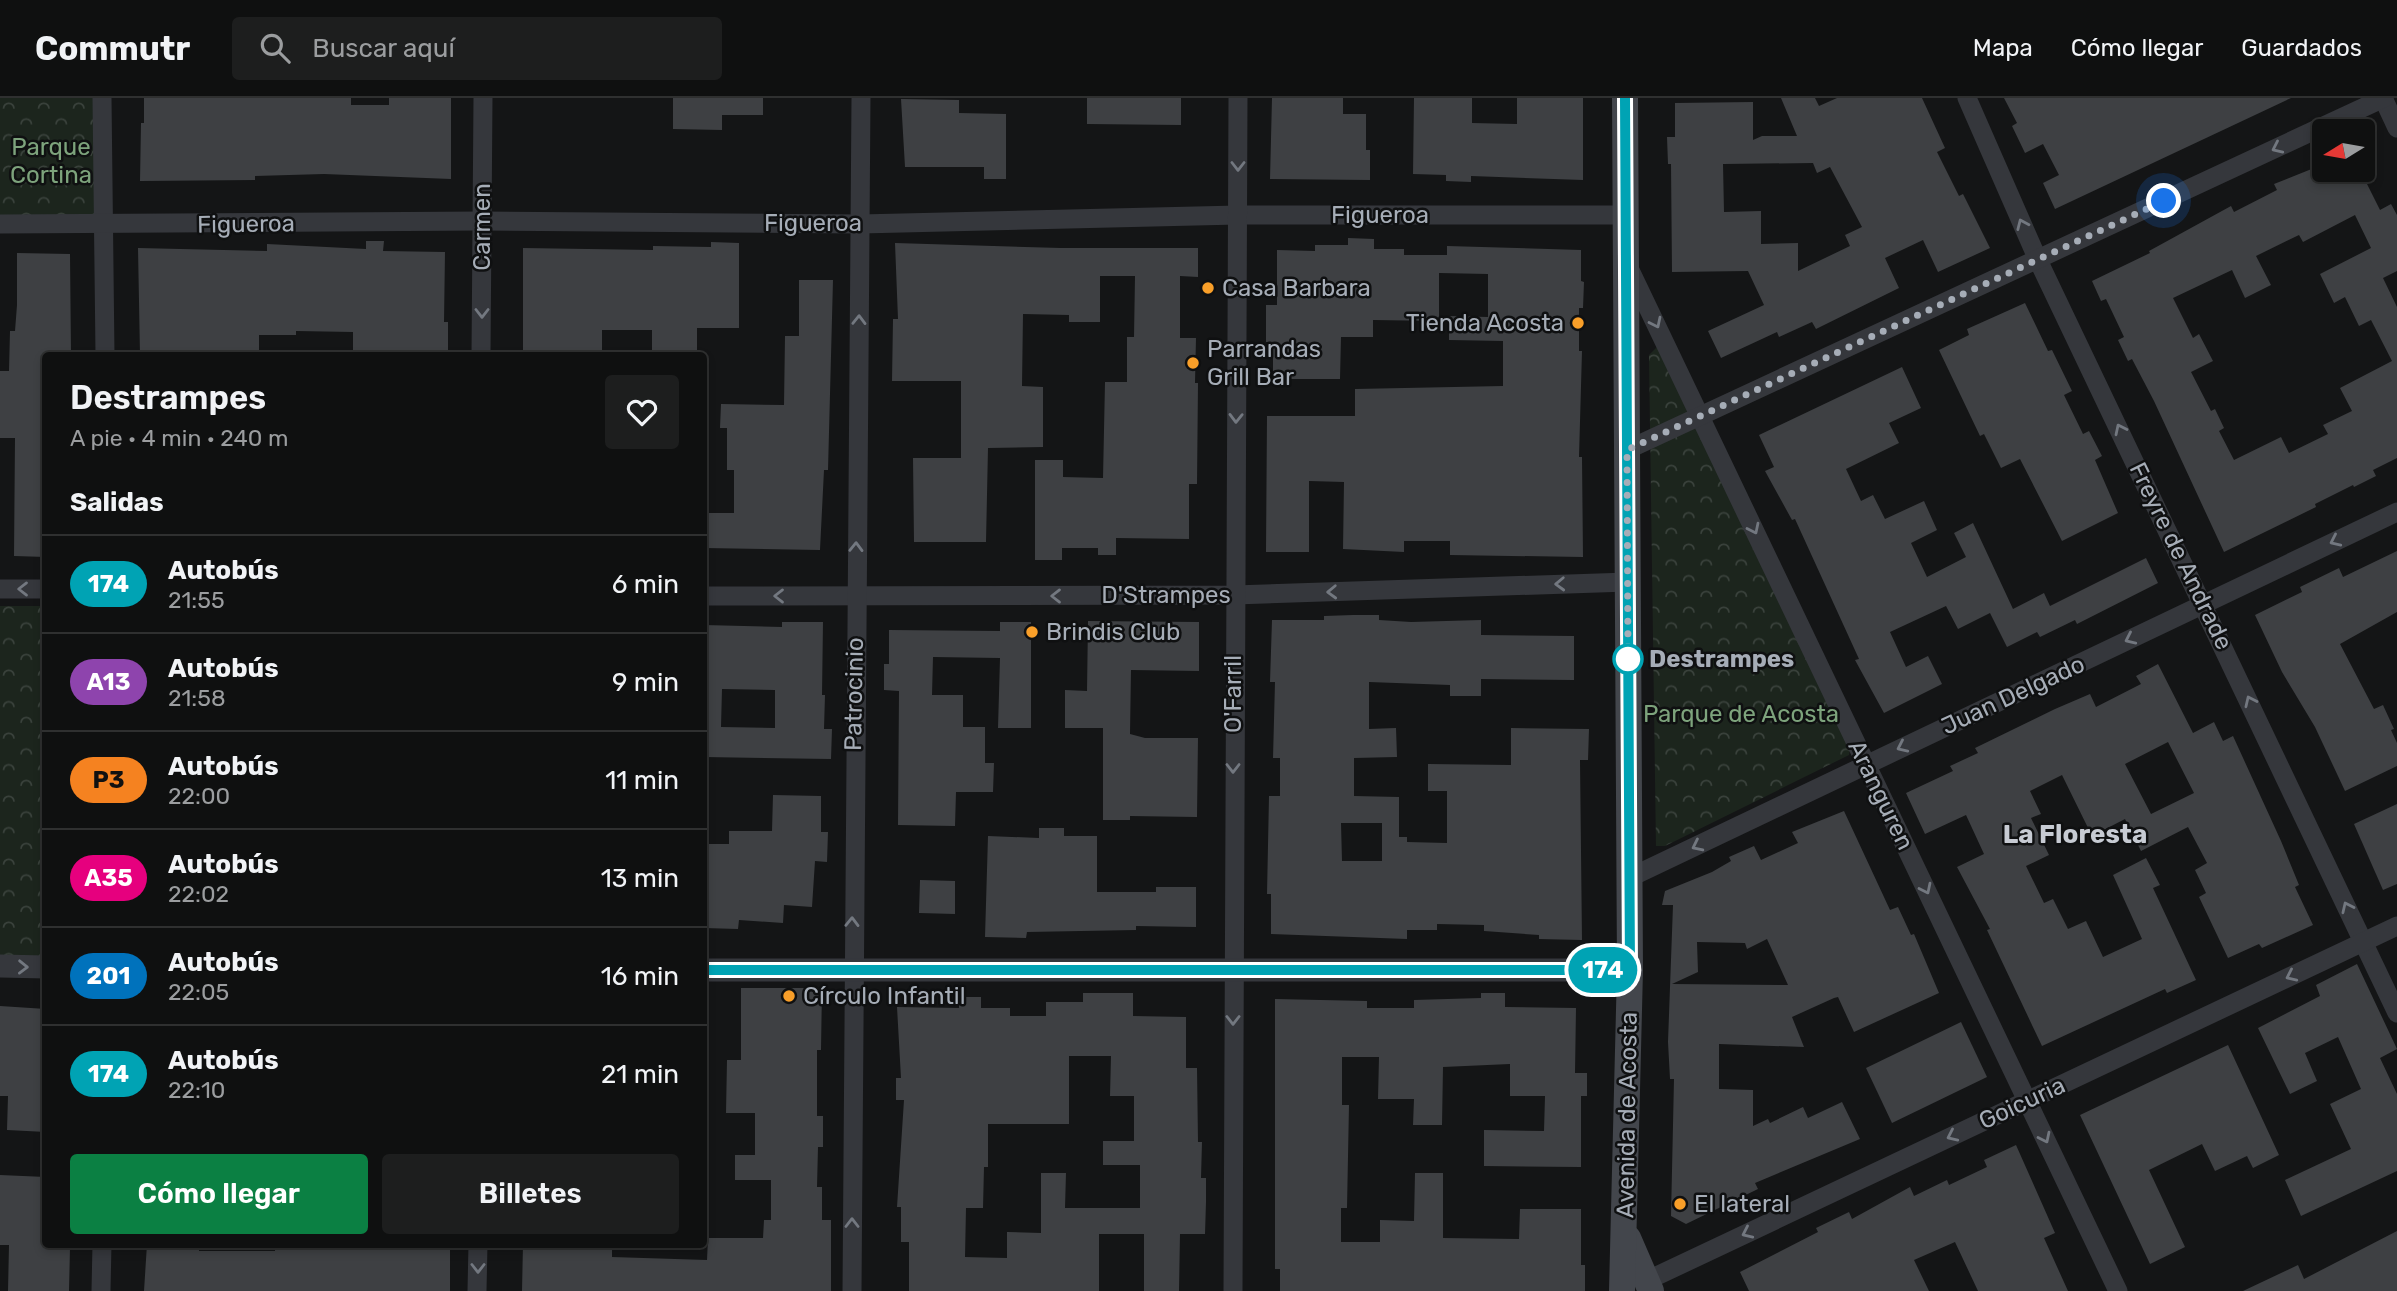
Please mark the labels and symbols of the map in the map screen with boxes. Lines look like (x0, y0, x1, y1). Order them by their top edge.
north arrow (2312, 119, 2375, 182)
park label: Parque Cortina (10, 133, 92, 189)
one-way arrow (2272, 140, 2284, 154)
one-way arrow (1230, 161, 1246, 172)
street label: Carmen (468, 183, 496, 271)
your location (2146, 183, 2181, 218)
street label: Figueroa (1331, 201, 1429, 229)
street label: Figueroa (197, 209, 295, 239)
street label: Figueroa (764, 209, 862, 237)
one-way arrow (2016, 219, 2030, 231)
place label: Casa Barbara (1222, 274, 1371, 302)
marker: Casa Barbara (1200, 280, 1216, 296)
one-way arrow (474, 308, 490, 319)
place label: Tienda Acosta (1406, 309, 1564, 337)
one-way arrow (851, 314, 867, 325)
marker: Tienda Acosta (1570, 315, 1586, 331)
one-way arrow (1647, 316, 1661, 329)
place label: Parrandas Grill Bar (1207, 335, 1321, 391)
marker: Parrandas Grill Bar (1185, 355, 1201, 371)
one-way arrow (1228, 413, 1244, 424)
one-way arrow (2114, 424, 2128, 436)
street label: Freyre de Andrade (2124, 458, 2238, 654)
one-way arrow (1745, 522, 1759, 534)
one-way arrow (2330, 533, 2342, 547)
one-way arrow (848, 542, 864, 552)
one-way arrow (1554, 577, 1565, 592)
one-way arrow (17, 581, 28, 597)
street label: D'Strampes (1101, 581, 1231, 609)
one-way arrow (1326, 584, 1337, 599)
one-way arrow (774, 588, 784, 604)
one-way arrow (1050, 588, 1061, 604)
place label: Brindis Club (1046, 618, 1180, 646)
marker: Brindis Club (1024, 624, 1040, 640)
one-way arrow (2125, 631, 2137, 645)
street label: Patrocinio (839, 637, 869, 751)
marker: Destrampes (1613, 644, 1643, 674)
place label: Destrampes (1649, 645, 1794, 673)
street label: Juan Delgado (1937, 650, 2089, 740)
street label: O'Farril (1219, 655, 1247, 733)
one-way arrow (2244, 696, 2258, 708)
park label: Parque de Acosta (1643, 700, 1839, 728)
street label: Aranguren (1842, 736, 1920, 854)
one-way arrow (1897, 739, 1909, 753)
one-way arrow (1225, 763, 1241, 774)
district label: La Floresta (2003, 819, 2147, 850)
one-way arrow (1692, 837, 1704, 851)
one-way arrow (1918, 882, 1932, 894)
one-way arrow (2341, 901, 2355, 914)
one-way arrow (844, 916, 860, 927)
line badge: 174 (1563, 947, 1643, 993)
one-way arrow (18, 959, 29, 975)
one-way arrow (2286, 968, 2298, 982)
place label: Círculo Infantil (803, 982, 965, 1010)
marker: Círculo Infantil (781, 988, 797, 1004)
street label: Avenida de Acosta (1611, 1012, 1643, 1218)
one-way arrow (1225, 1015, 1240, 1026)
street label: Goicuria (1974, 1071, 2070, 1135)
one-way arrow (1947, 1128, 1959, 1142)
one-way arrow (2037, 1131, 2051, 1143)
place label: El lateral (1694, 1190, 1790, 1218)
marker: El lateral (1672, 1196, 1688, 1212)
one-way arrow (844, 1217, 860, 1228)
one-way arrow (1742, 1225, 1754, 1239)
one-way arrow (470, 1262, 485, 1273)

